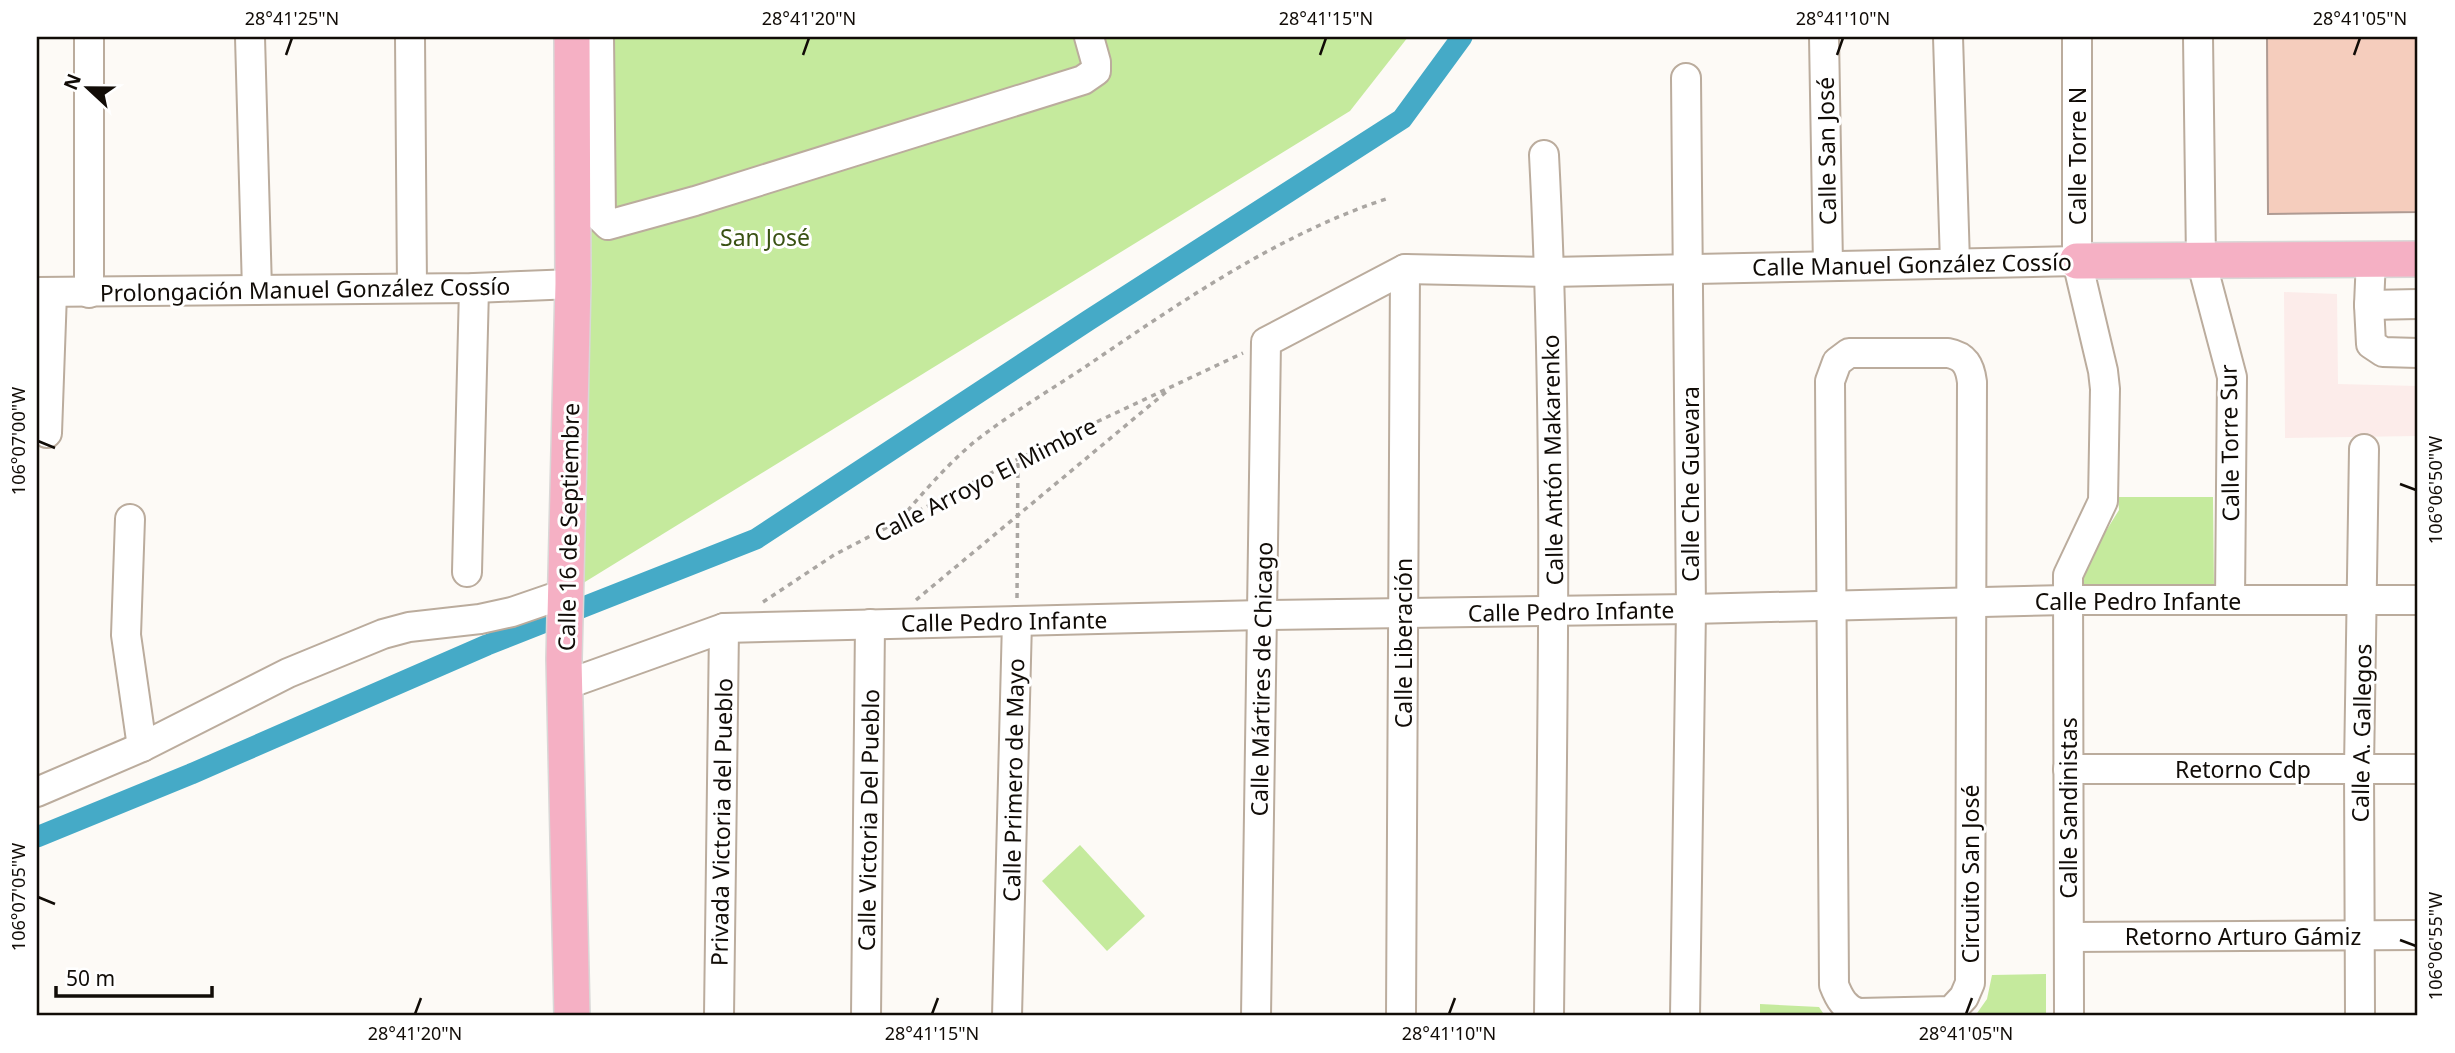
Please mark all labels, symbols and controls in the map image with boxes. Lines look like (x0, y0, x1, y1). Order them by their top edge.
text: 28°41'25"N (245, 6, 339, 30)
text: 28°41'20"N (762, 6, 856, 30)
text: 28°41'15"N (1279, 6, 1373, 30)
text: 28°41'10"N (1796, 6, 1890, 30)
text: 28°41'05"N (2313, 6, 2407, 30)
north arrow (52, 52, 122, 122)
text: N (57, 70, 87, 94)
street label: Calle San José (1809, 77, 1843, 225)
street label: Calle Torre N (2061, 87, 2093, 225)
park label: San José (720, 221, 810, 253)
street label: Calle Manuel González Cossío (1752, 245, 2072, 283)
street label: Prolongación Manuel González Cossío (99, 269, 511, 309)
street label: Calle Antón Makarenko (1534, 334, 1570, 586)
street label: Calle Torre Sur (2212, 364, 2246, 522)
street label: Calle Che Guevara (1674, 386, 1706, 582)
text: 106°07'00"W (6, 387, 30, 495)
street label: Calle 16 de Septiembre (550, 403, 586, 651)
street label: Calle Arroyo El Mimbre (868, 409, 1102, 549)
text: 106°06'50"W (2423, 436, 2447, 544)
street label: Calle Mártires de Chicago (1243, 541, 1279, 817)
street label: Calle Liberación (1387, 558, 1419, 728)
street label: Calle Pedro Infante (2035, 585, 2241, 617)
street label: Calle Pedro Infante (1467, 593, 1675, 629)
street label: Calle Pedro Infante (900, 603, 1108, 639)
street label: Calle A. Gallegos (2343, 643, 2379, 823)
street label: Calle Primero de Mayo (995, 658, 1031, 902)
street label: Privada Victoria del Pueblo (702, 678, 740, 966)
street label: Calle Victoria Del Pueblo (850, 689, 886, 951)
street label: Calle Sandinistas (2052, 717, 2084, 899)
street label: Retorno Cdp (2175, 753, 2311, 785)
street label: Circuito San José (1954, 785, 1986, 963)
text: 106°07'05"W (6, 843, 30, 951)
text: 106°06'55"W (2423, 892, 2447, 1000)
street label: Retorno Arturo Gámiz (2125, 920, 2361, 952)
scale bar (56, 955, 212, 999)
text: 50 m (66, 964, 115, 992)
text: 28°41'20"N (368, 1021, 462, 1045)
text: 28°41'15"N (885, 1021, 979, 1045)
text: 28°41'10"N (1402, 1021, 1496, 1045)
text: 28°41'05"N (1919, 1021, 2013, 1045)

